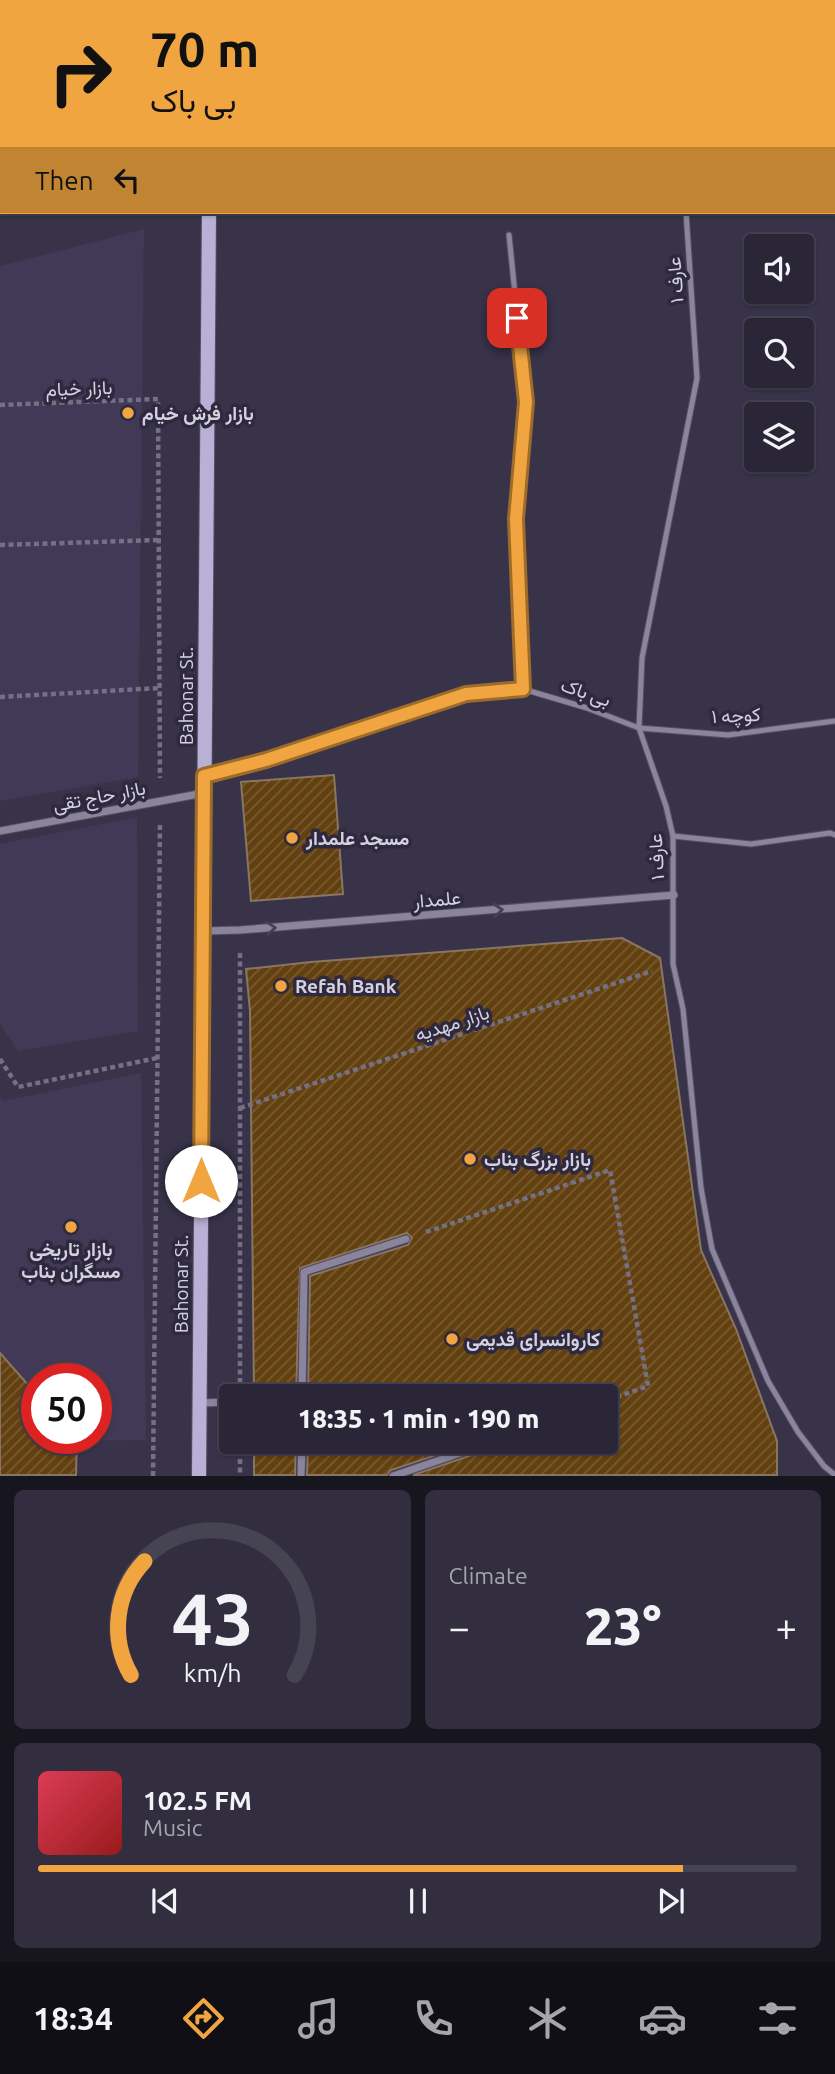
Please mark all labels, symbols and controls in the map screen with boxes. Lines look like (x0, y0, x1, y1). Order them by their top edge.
text: 70 m (150, 21, 259, 76)
icon: right (35, 28, 126, 119)
text: بی باک (150, 82, 236, 118)
icon: left (108, 161, 146, 199)
text: Then (35, 166, 94, 195)
map controls (744, 234, 814, 472)
button: sound (744, 234, 814, 304)
street label: عارف ۱ (662, 256, 689, 304)
pin (487, 288, 547, 348)
icon: arrive (498, 299, 536, 337)
button: search (744, 318, 814, 388)
street label: بازار خیام (45, 376, 113, 402)
place label: بازار فرش خیام (142, 402, 254, 426)
button: layers (744, 402, 814, 472)
marker: بازار فرش خیام (120, 405, 136, 421)
street label: Bahonar St. (175, 647, 197, 745)
street label: بی باک (558, 673, 614, 712)
street label: کوچه ۱ (711, 703, 761, 730)
street label: بازار حاج تقی (51, 776, 148, 818)
place label: مسجد علمدار (305, 827, 409, 851)
marker: مسجد علمدار (284, 830, 300, 846)
street label: عارف ۱ (644, 833, 669, 881)
street label: علمدار (411, 886, 462, 913)
one-way arrow (493, 902, 504, 917)
one-way arrow (266, 921, 277, 936)
place label: Refah Bank (295, 975, 397, 997)
marker: Refah Bank (273, 978, 289, 994)
street label: بازار مهدیه (412, 1001, 492, 1046)
position arrow (164, 1144, 238, 1218)
place label: بازار بزرگ بناب (484, 1148, 591, 1172)
marker: بازار بزرگ بناب (462, 1151, 478, 1167)
marker: بازار تاریخی مسگران بناب (63, 1219, 79, 1235)
street label: Bahonar St. (170, 1235, 192, 1333)
place label: بازار تاریخی مسگران بناب (21, 1238, 121, 1284)
place label: کاروانسرای قدیمی (466, 1328, 600, 1352)
marker: کاروانسرای قدیمی (444, 1331, 460, 1347)
speed limit sign: 50 (21, 1363, 112, 1454)
text: 18:35 · 1 min · 190 m (298, 1404, 539, 1433)
text: Climate (449, 1563, 528, 1588)
text: 43 (171, 1578, 253, 1660)
text: 23° (584, 1597, 662, 1655)
text: − (449, 1606, 470, 1648)
text: + (776, 1606, 797, 1648)
text: km/h (183, 1659, 241, 1687)
text: 102.5 FM (143, 1786, 252, 1815)
text: Music (143, 1815, 202, 1840)
icon: previous (146, 1882, 184, 1920)
icon: pause (399, 1882, 437, 1920)
icon: next (652, 1882, 690, 1920)
icon: directions (179, 1994, 228, 2043)
icon: music (294, 1994, 343, 2043)
icon: phone (409, 1994, 458, 2043)
icon: climate (523, 1994, 572, 2043)
icon: car (638, 1994, 687, 2043)
icon: filters (753, 1994, 802, 2043)
text: 18:34 (33, 2000, 113, 2036)

